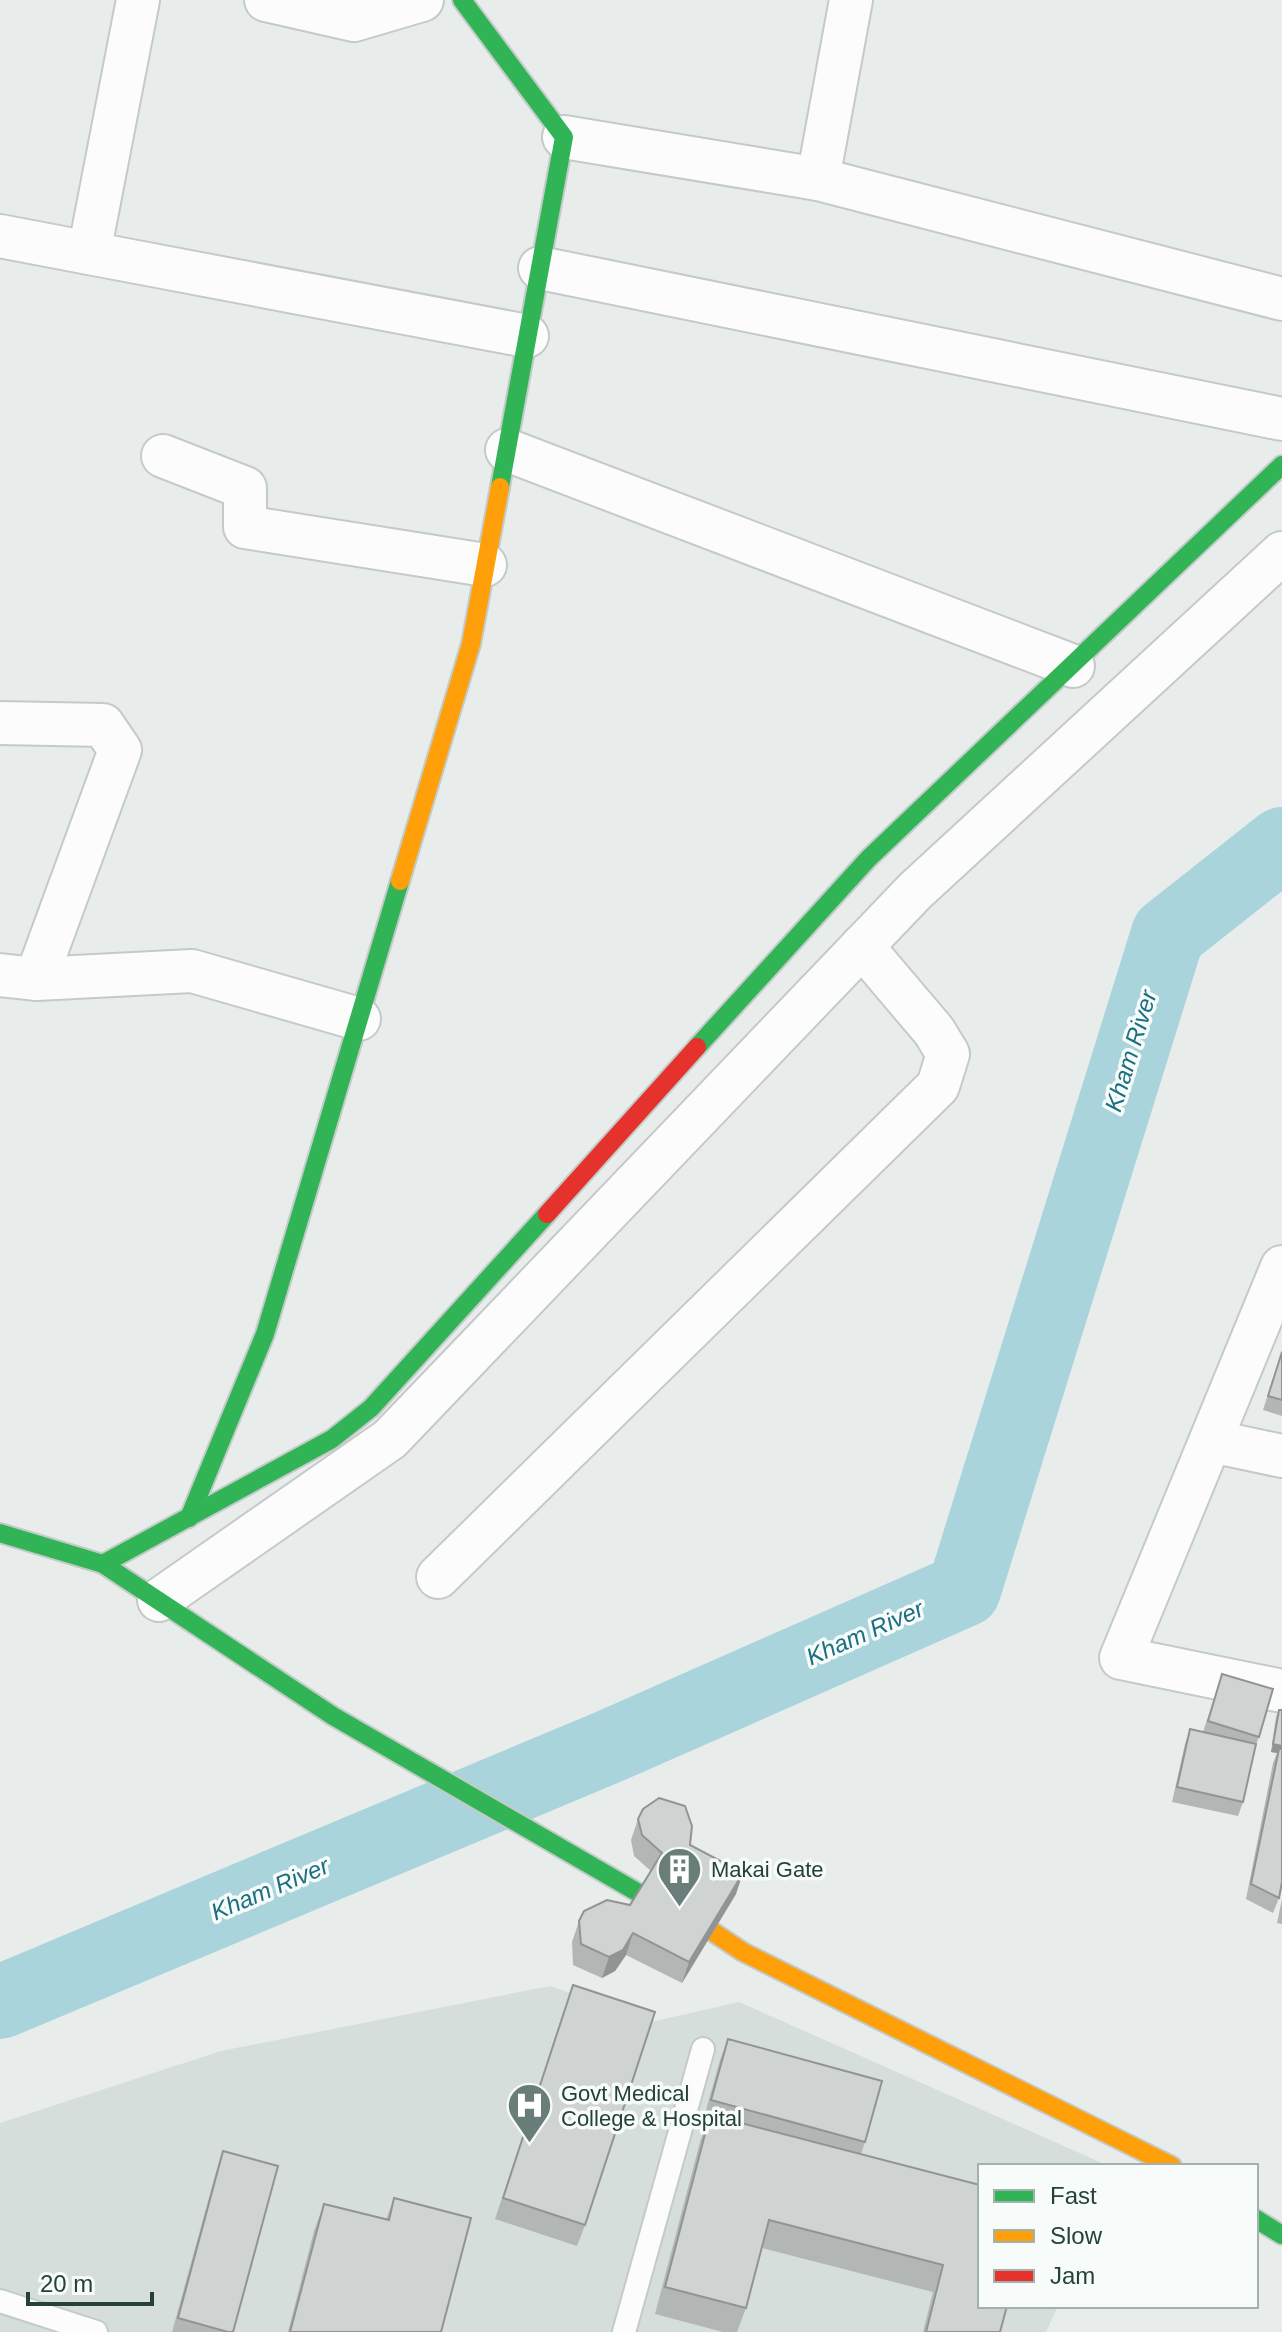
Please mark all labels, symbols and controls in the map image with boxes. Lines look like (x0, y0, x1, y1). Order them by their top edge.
water label: Kham River (1099, 986, 1162, 1115)
water label: Kham River (802, 1594, 928, 1670)
building icon: Makai Gate (656, 1845, 704, 1908)
water label: Kham River (207, 1851, 334, 1925)
place label: Makai Gate (711, 1857, 824, 1882)
place label: Govt Medical College & Hospital (561, 2081, 742, 2131)
hospital icon: Govt Medical College & Hospital (506, 2082, 554, 2145)
legend (978, 2164, 1258, 2308)
text: Fast (1050, 2182, 1097, 2209)
text: Slow (1050, 2222, 1103, 2249)
scale bar (28, 2256, 152, 2306)
text: Jam (1050, 2262, 1095, 2289)
text: 20 m (40, 2270, 93, 2297)

